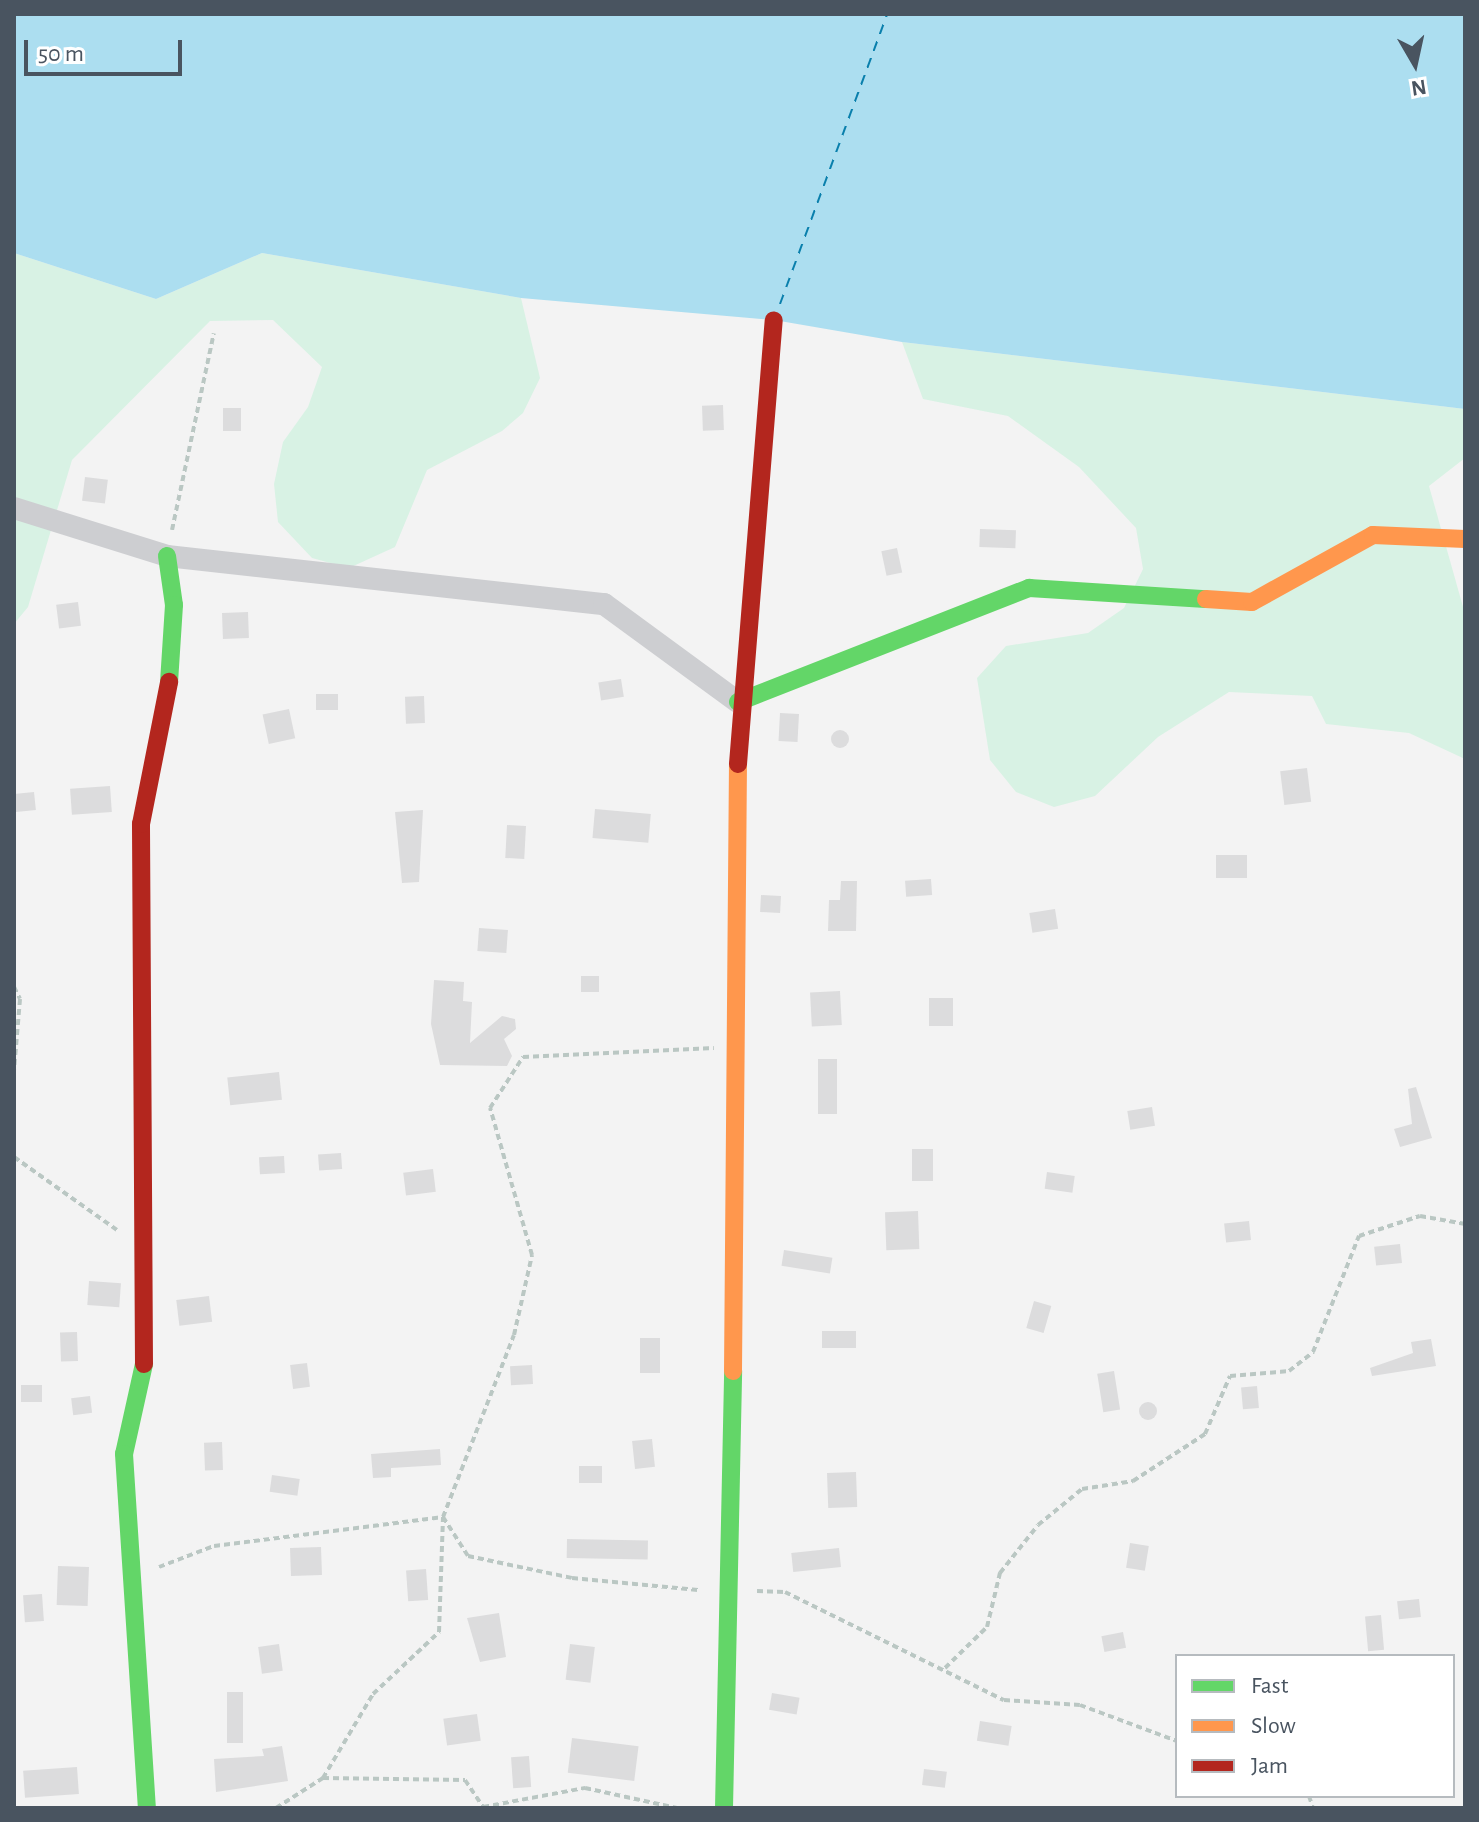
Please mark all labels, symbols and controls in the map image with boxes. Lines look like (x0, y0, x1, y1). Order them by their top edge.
scale bar (28, 24, 186, 74)
north arrow (1375, 24, 1455, 104)
text: 50 m (38, 42, 84, 66)
text: N (1409, 76, 1428, 100)
legend (1175, 1654, 1455, 1798)
text: Fast (1251, 1674, 1288, 1698)
text: Slow (1251, 1714, 1296, 1738)
text: Jam (1251, 1754, 1288, 1778)

